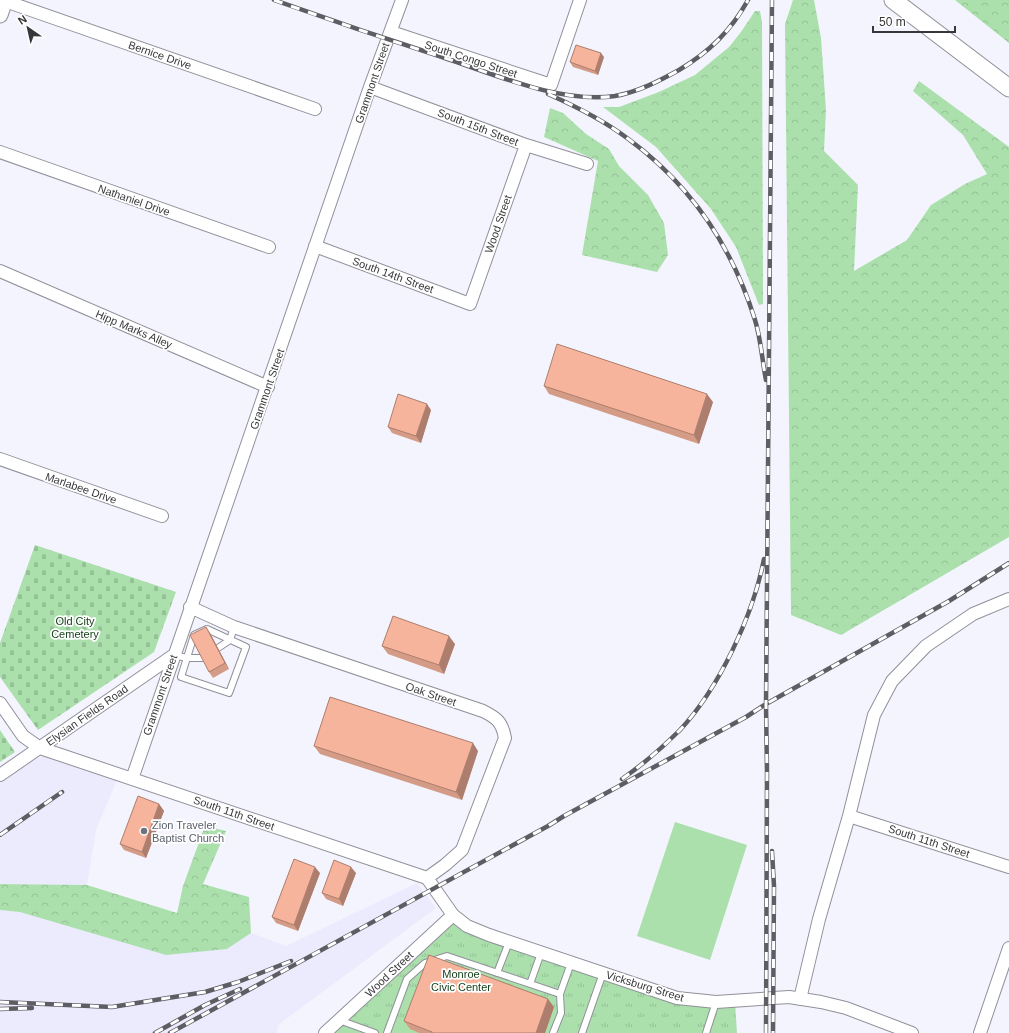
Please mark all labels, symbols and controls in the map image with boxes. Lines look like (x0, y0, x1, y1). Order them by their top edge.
north arrow (8, 8, 48, 48)
scale bar (873, 8, 955, 34)
text: N (16, 12, 29, 27)
text: 50 m (879, 15, 906, 29)
street label: South Congo Street (423, 38, 519, 80)
street label: Bernice Drive (127, 39, 193, 71)
street label: Grammont Street (353, 41, 391, 125)
street label: South 15th Street (436, 106, 520, 148)
street label: Nathaniel Drive (96, 182, 172, 218)
street label: Wood Street (482, 193, 514, 255)
street label: South 14th Street (351, 255, 435, 295)
street label: Hipp Marks Alley (94, 307, 175, 351)
street label: Grammont Street (248, 347, 286, 431)
street label: Marlabee Drive (44, 470, 118, 506)
park label: Old City Cemetery (51, 615, 99, 640)
street label: Grammont Street (141, 653, 179, 737)
street label: Oak Street (404, 680, 458, 708)
street label: Elysian Fields Road (44, 682, 130, 748)
street label: South 11th Street (192, 794, 276, 832)
place label: Zion Traveler Baptist Church (152, 819, 224, 844)
street label: South 11th Street (887, 822, 971, 860)
marker: Zion Traveler Baptist Church (139, 826, 149, 836)
street label: Wood Street (363, 949, 415, 999)
park label: Monroe Civic Center (431, 968, 491, 993)
street label: Vicksburg Street (605, 968, 685, 1004)

